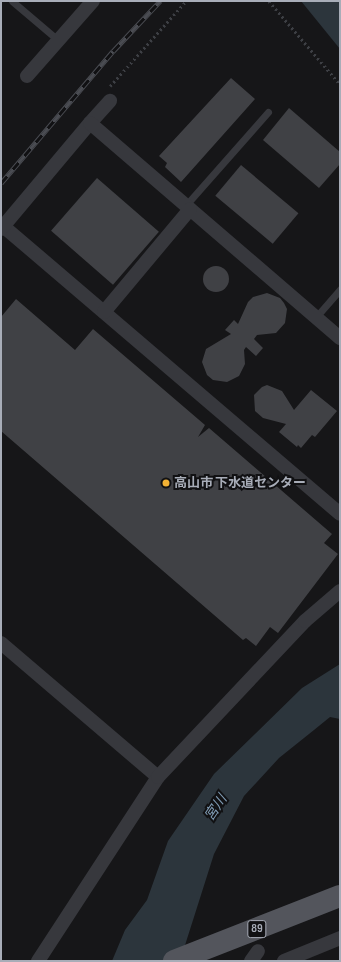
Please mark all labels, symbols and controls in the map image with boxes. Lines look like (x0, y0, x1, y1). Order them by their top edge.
place label: 高山市 下水道センター (174, 475, 306, 491)
marker: 高山市 下水道センター (161, 478, 171, 488)
water label: 宮川 (201, 792, 231, 824)
road number: 89 (247, 919, 267, 939)

